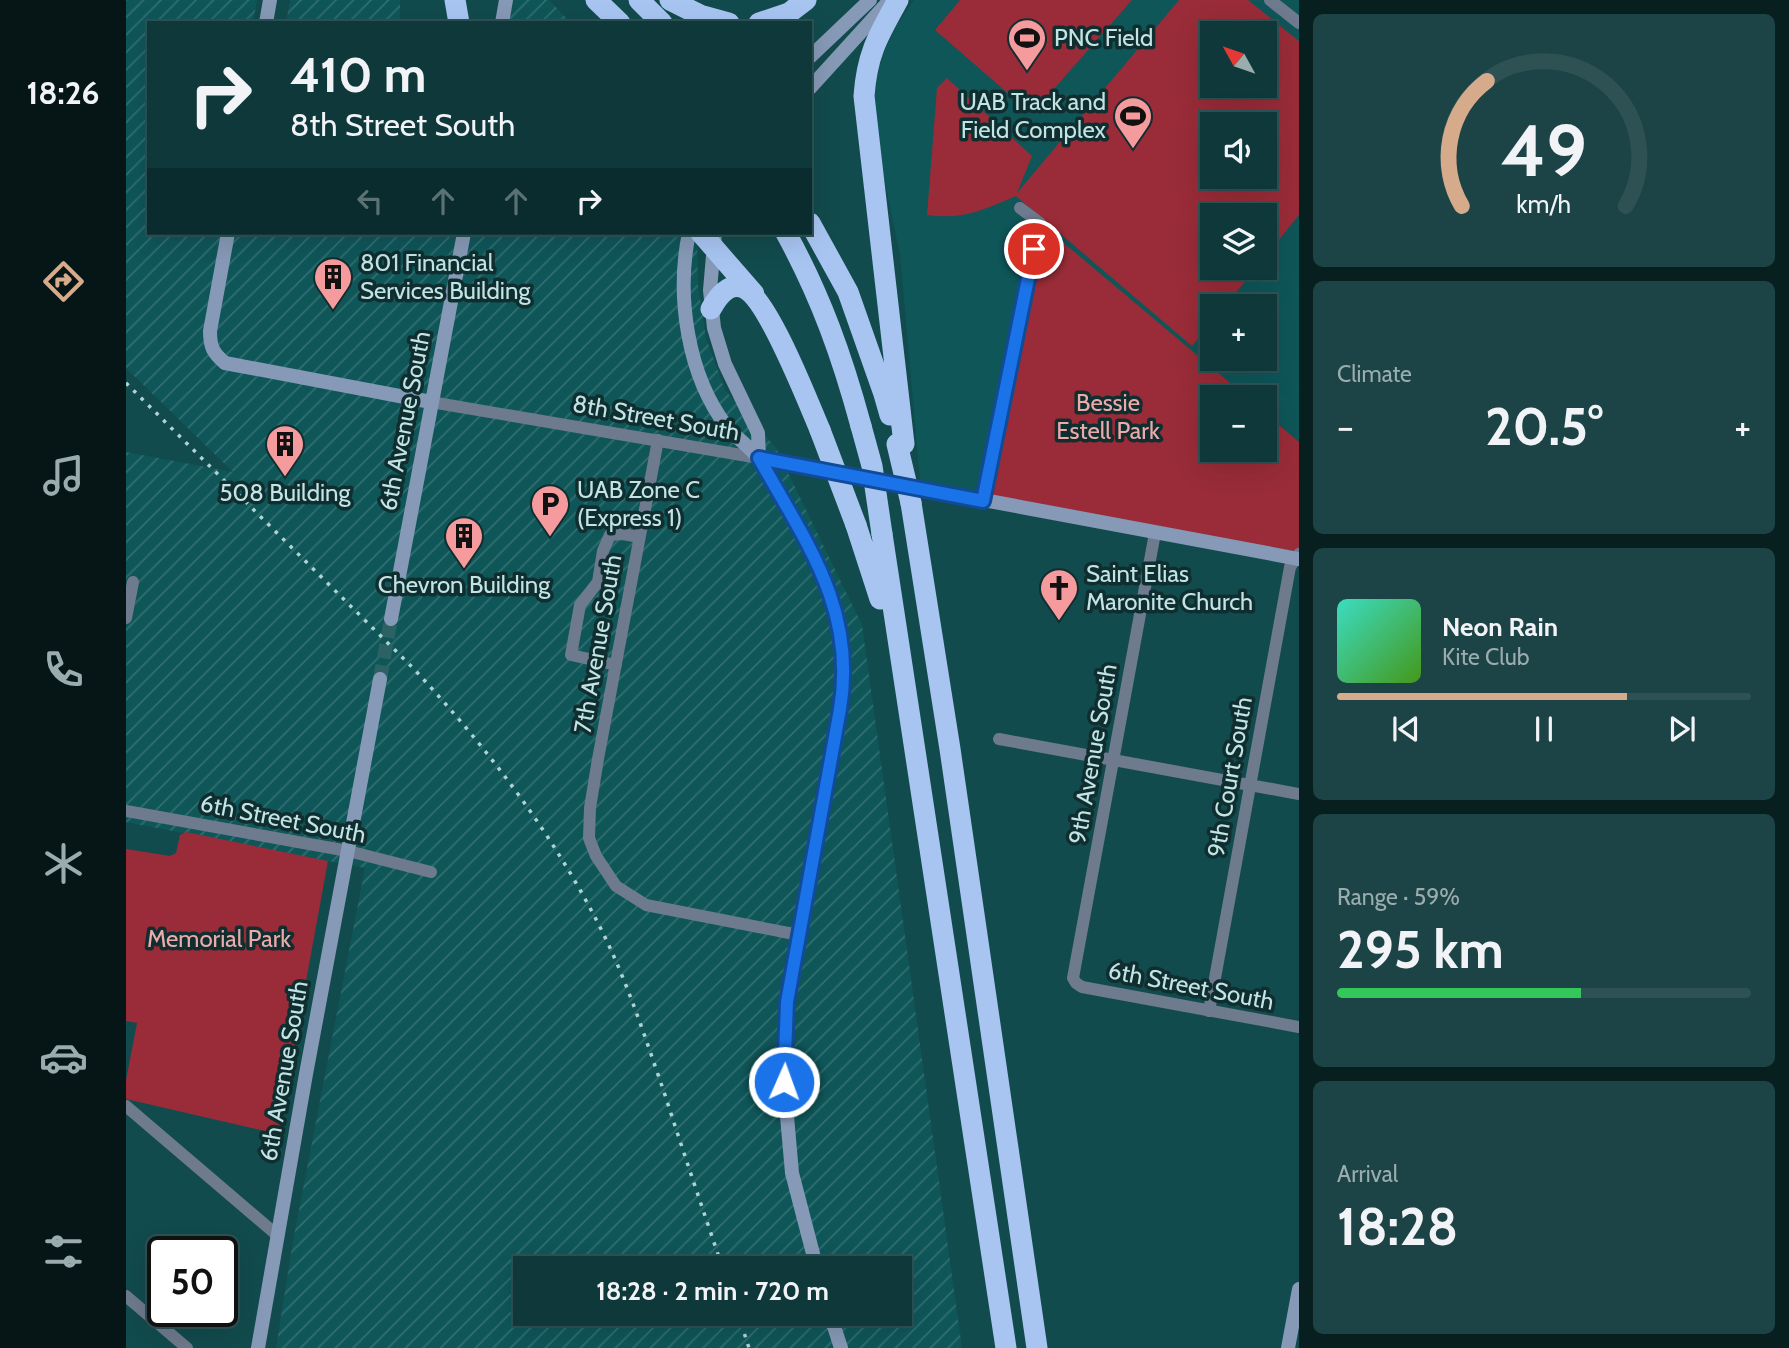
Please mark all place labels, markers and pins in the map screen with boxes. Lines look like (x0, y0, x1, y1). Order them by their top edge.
sports icon: PNC Field (1006, 17, 1048, 72)
place label: PNC Field (1054, 23, 1153, 52)
place label: UAB Track and Field Complex (960, 87, 1107, 144)
sports icon: UAB Track and Field Complex (1112, 95, 1154, 150)
pin (1004, 219, 1064, 279)
place label: 801 Financial Services Building (360, 248, 531, 305)
building icon: 801 Financial Services Building (312, 256, 354, 311)
building icon: 508 Building (264, 423, 306, 478)
place label: UAB Zone C (Express 1) (577, 475, 700, 532)
place label: 508 Building (220, 478, 351, 507)
parking icon: UAB Zone C (Express 1) (529, 483, 571, 538)
building icon: Chevron Building (443, 515, 485, 570)
place label: Saint Elias Maronite Church (1086, 559, 1253, 616)
church icon: Saint Elias Maronite Church (1038, 567, 1080, 622)
place label: Chevron Building (378, 570, 551, 599)

